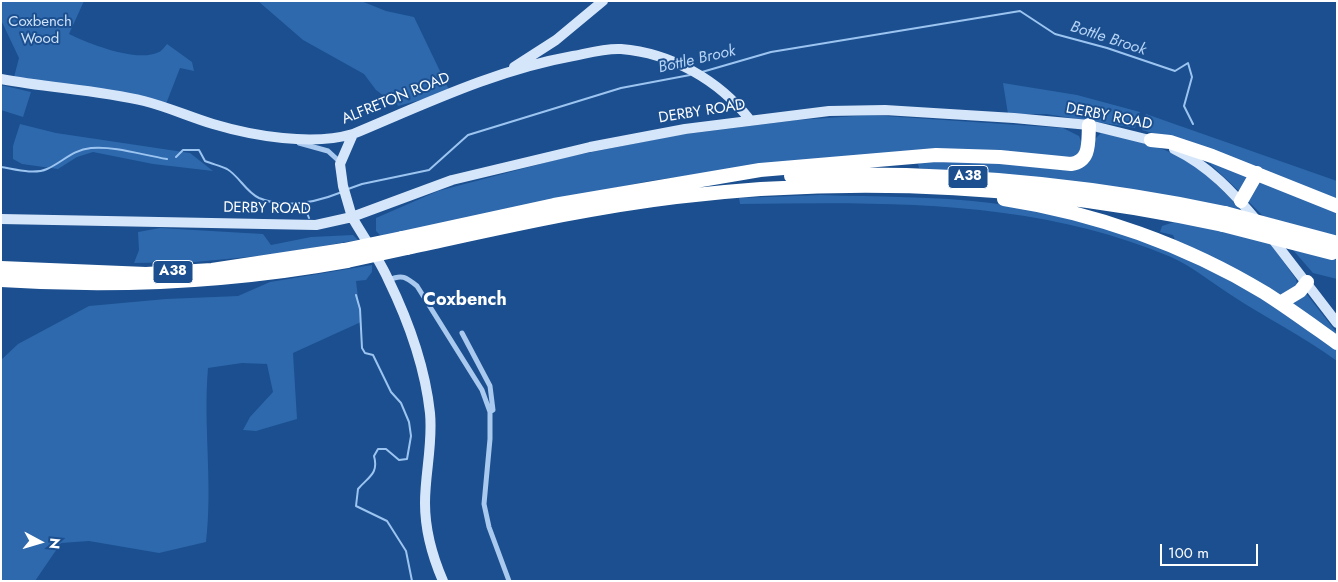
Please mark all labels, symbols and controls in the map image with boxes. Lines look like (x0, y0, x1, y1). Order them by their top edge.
park label: Coxbench Wood (8, 13, 72, 48)
water label: Bottle Brook (1068, 18, 1148, 60)
water label: Bottle Brook (657, 42, 737, 78)
street label: ALFRETON ROAD (339, 69, 453, 129)
street label: DERBY ROAD (657, 96, 747, 128)
street label: DERBY ROAD (1064, 100, 1154, 134)
road number: A38 (948, 166, 988, 188)
street label: DERBY ROAD (223, 199, 311, 219)
road number: A38 (153, 260, 193, 284)
district label: Coxbench (423, 290, 507, 312)
north arrow (15, 517, 65, 567)
scale bar (1163, 534, 1260, 566)
text: N (44, 537, 65, 550)
text: 100 m (1168, 542, 1209, 564)

